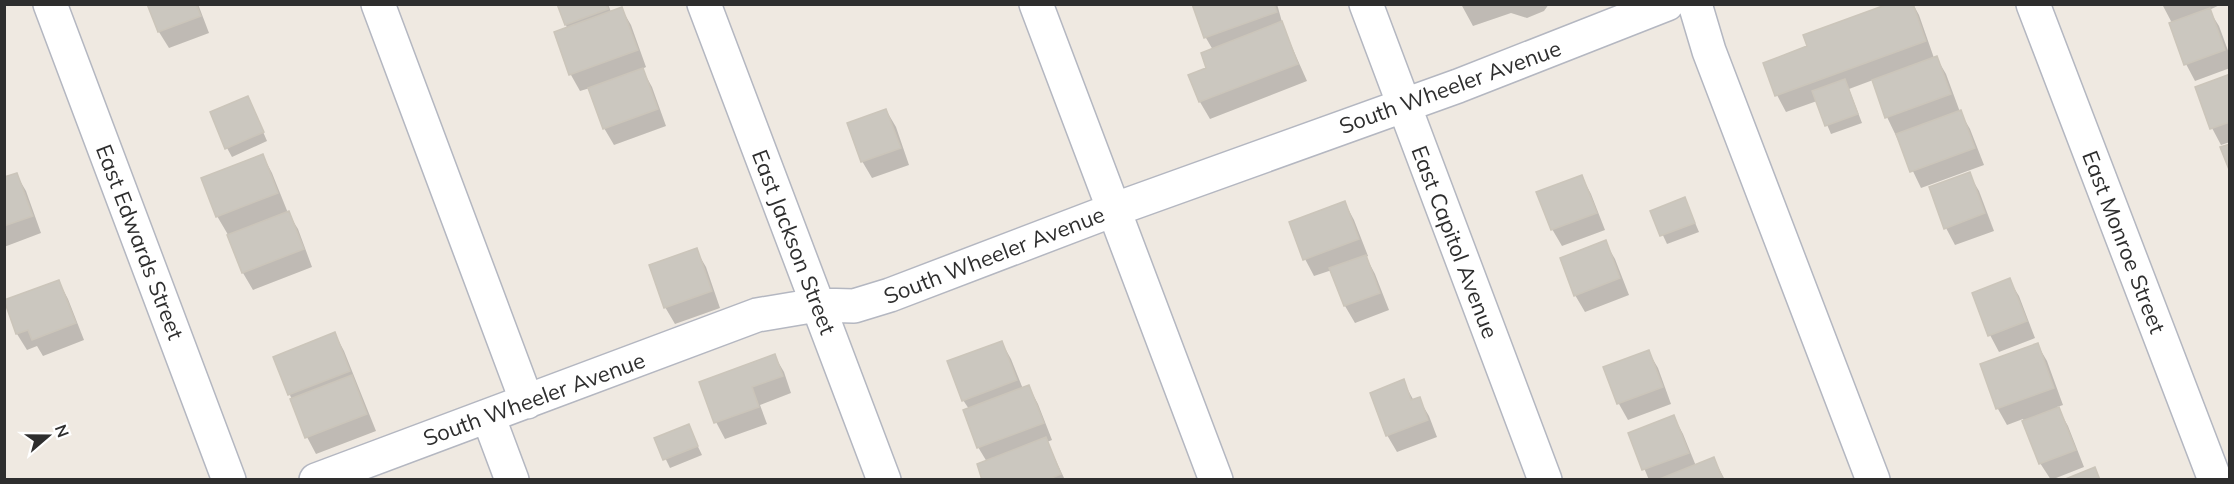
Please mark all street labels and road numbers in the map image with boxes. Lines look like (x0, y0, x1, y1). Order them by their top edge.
street label: South Wheeler Avenue (1335, 34, 1565, 140)
street label: East Edwards Street (90, 140, 190, 344)
street label: East Capitol Avenue (1405, 142, 1505, 342)
street label: East Jackson Street (746, 146, 842, 339)
street label: East Monroe Street (2076, 147, 2172, 338)
street label: South Wheeler Avenue (880, 200, 1108, 310)
street label: South Wheeler Avenue (419, 346, 649, 452)

